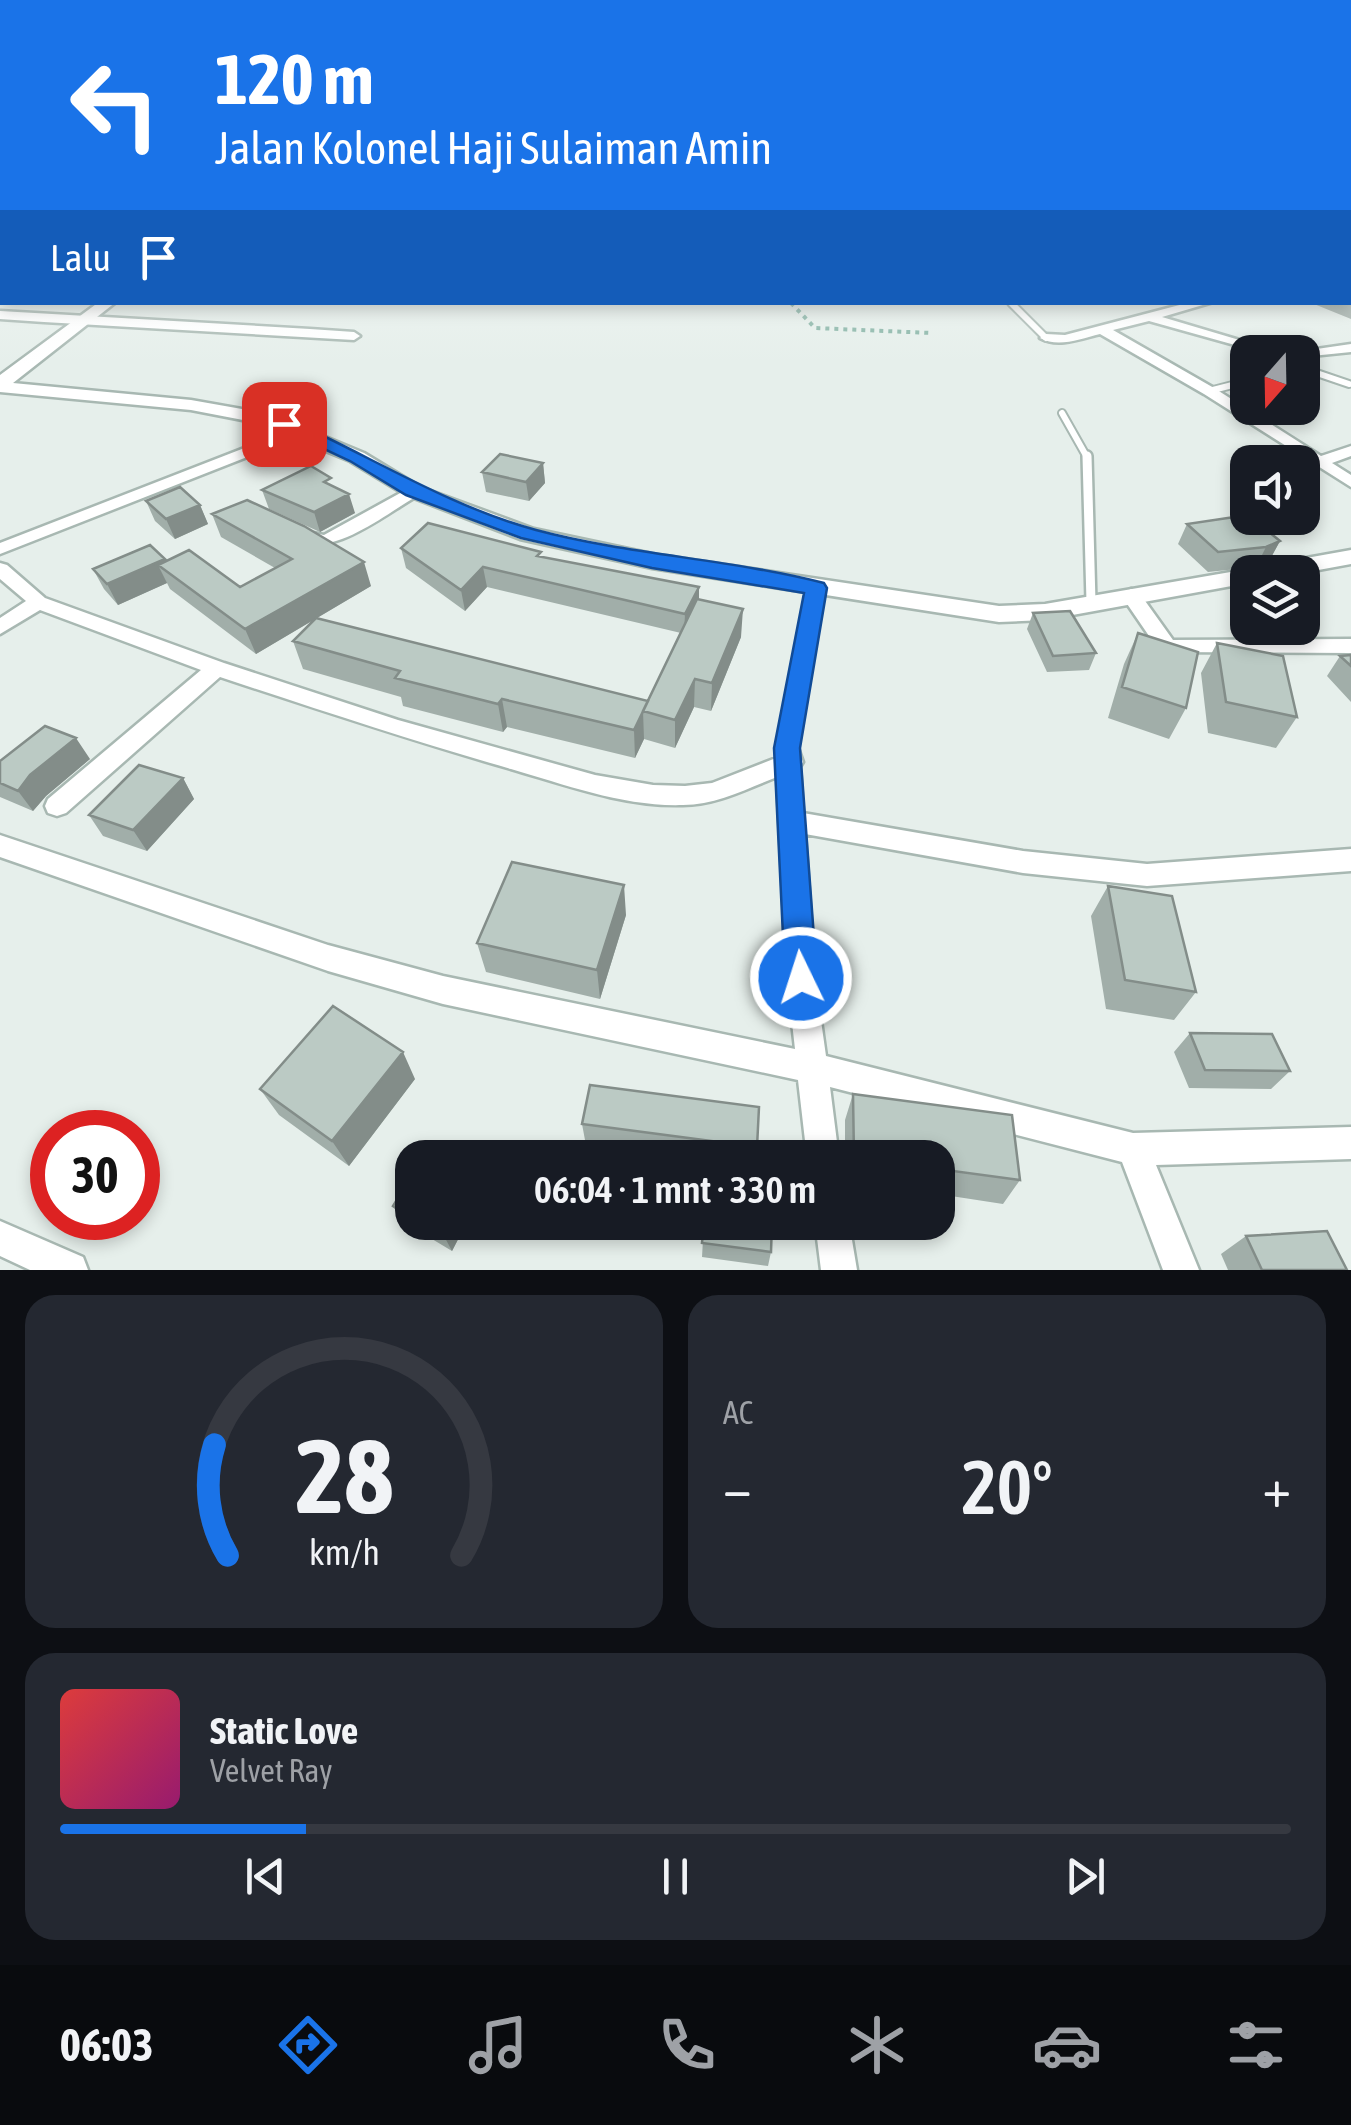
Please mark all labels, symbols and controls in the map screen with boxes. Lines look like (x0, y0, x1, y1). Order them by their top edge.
text: 120 m (215, 39, 374, 119)
icon: left (50, 40, 180, 170)
text: Jalan Kolonel Haji Sulaiman Amin (215, 122, 772, 174)
icon: arrive (131, 230, 186, 285)
text: Lalu (50, 236, 111, 279)
north arrow (1230, 335, 1320, 425)
map controls (1230, 335, 1320, 645)
pin (242, 382, 327, 467)
icon: arrive (257, 397, 312, 452)
button: sound (1230, 445, 1320, 535)
button: layers (1230, 555, 1320, 645)
position arrow (749, 926, 853, 1030)
speed limit sign: 30 (30, 1110, 160, 1240)
text: 06:04 · 1 mnt · 330 m (534, 1168, 816, 1211)
text: AC (723, 1394, 753, 1431)
text: 28 (295, 1416, 393, 1535)
text: 20° (961, 1444, 1053, 1530)
text: − (723, 1456, 752, 1519)
text: + (1262, 1456, 1291, 1519)
text: km/h (309, 1532, 379, 1573)
text: Static Love (210, 1709, 358, 1752)
text: Velvet Ray (210, 1752, 332, 1789)
icon: previous (238, 1849, 293, 1904)
icon: pause (648, 1849, 703, 1904)
icon: next (1058, 1849, 1113, 1904)
icon: directions (273, 2010, 343, 2080)
icon: music (463, 2010, 533, 2080)
icon: phone (652, 2010, 722, 2080)
icon: climate (842, 2010, 912, 2080)
icon: car (1032, 2010, 1102, 2080)
icon: filters (1221, 2010, 1291, 2080)
text: 06:03 (60, 2019, 153, 2071)

